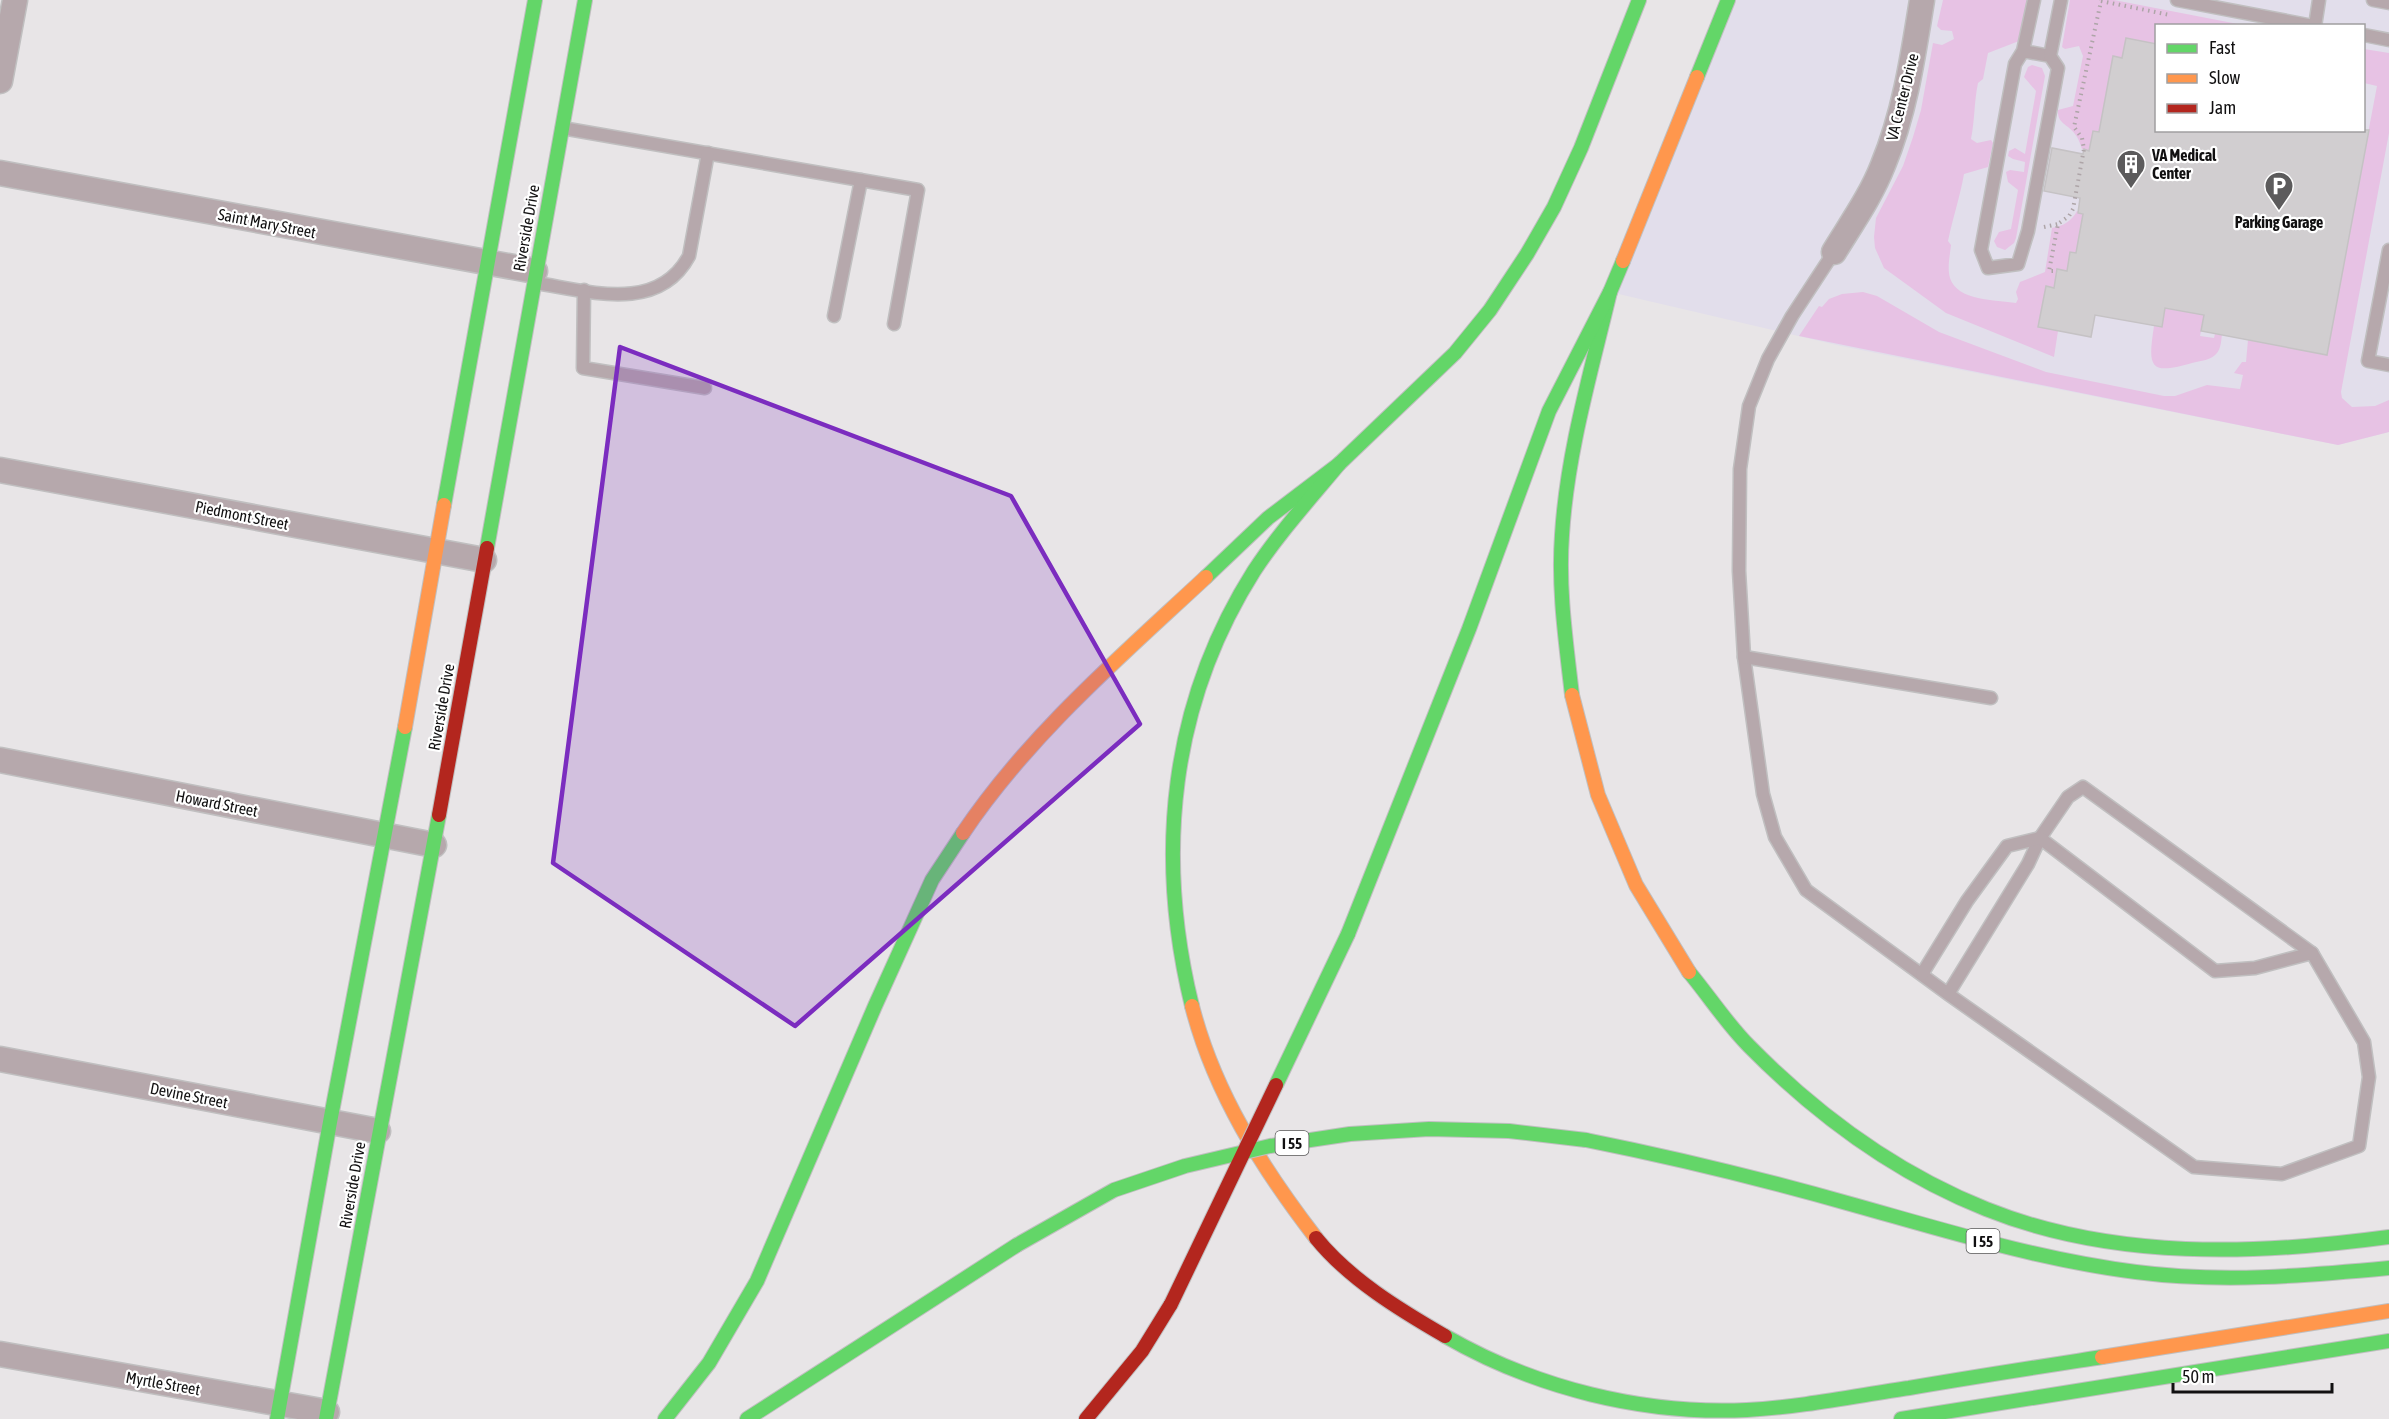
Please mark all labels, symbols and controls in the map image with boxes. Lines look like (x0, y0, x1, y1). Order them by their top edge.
legend (2155, 24, 2365, 132)
text: Fast (2209, 37, 2236, 58)
street label: VA Center Drive (1882, 51, 1922, 143)
text: Slow (2209, 67, 2240, 88)
text: Jam (2209, 97, 2236, 118)
place label: VA Medical Center (2151, 146, 2217, 182)
building icon: VA Medical Center (2115, 148, 2147, 190)
parking icon: Parking Garage (2263, 170, 2295, 212)
street label: Riverside Drive (510, 183, 542, 273)
street label: Saint Mary Street (216, 205, 318, 242)
place label: Parking Garage (2235, 213, 2323, 231)
street label: Piedmont Street (194, 497, 291, 533)
street label: Riverside Drive (425, 662, 457, 752)
street label: Howard Street (174, 786, 260, 820)
street label: Devine Street (149, 1079, 230, 1111)
road number: I 55 (1276, 1131, 1308, 1155)
street label: Riverside Drive (336, 1140, 368, 1230)
road number: I 55 (1966, 1229, 2000, 1253)
scale bar (2173, 1356, 2332, 1394)
text: 50 m (2182, 1366, 2214, 1387)
street label: Myrtle Street (124, 1368, 202, 1399)

